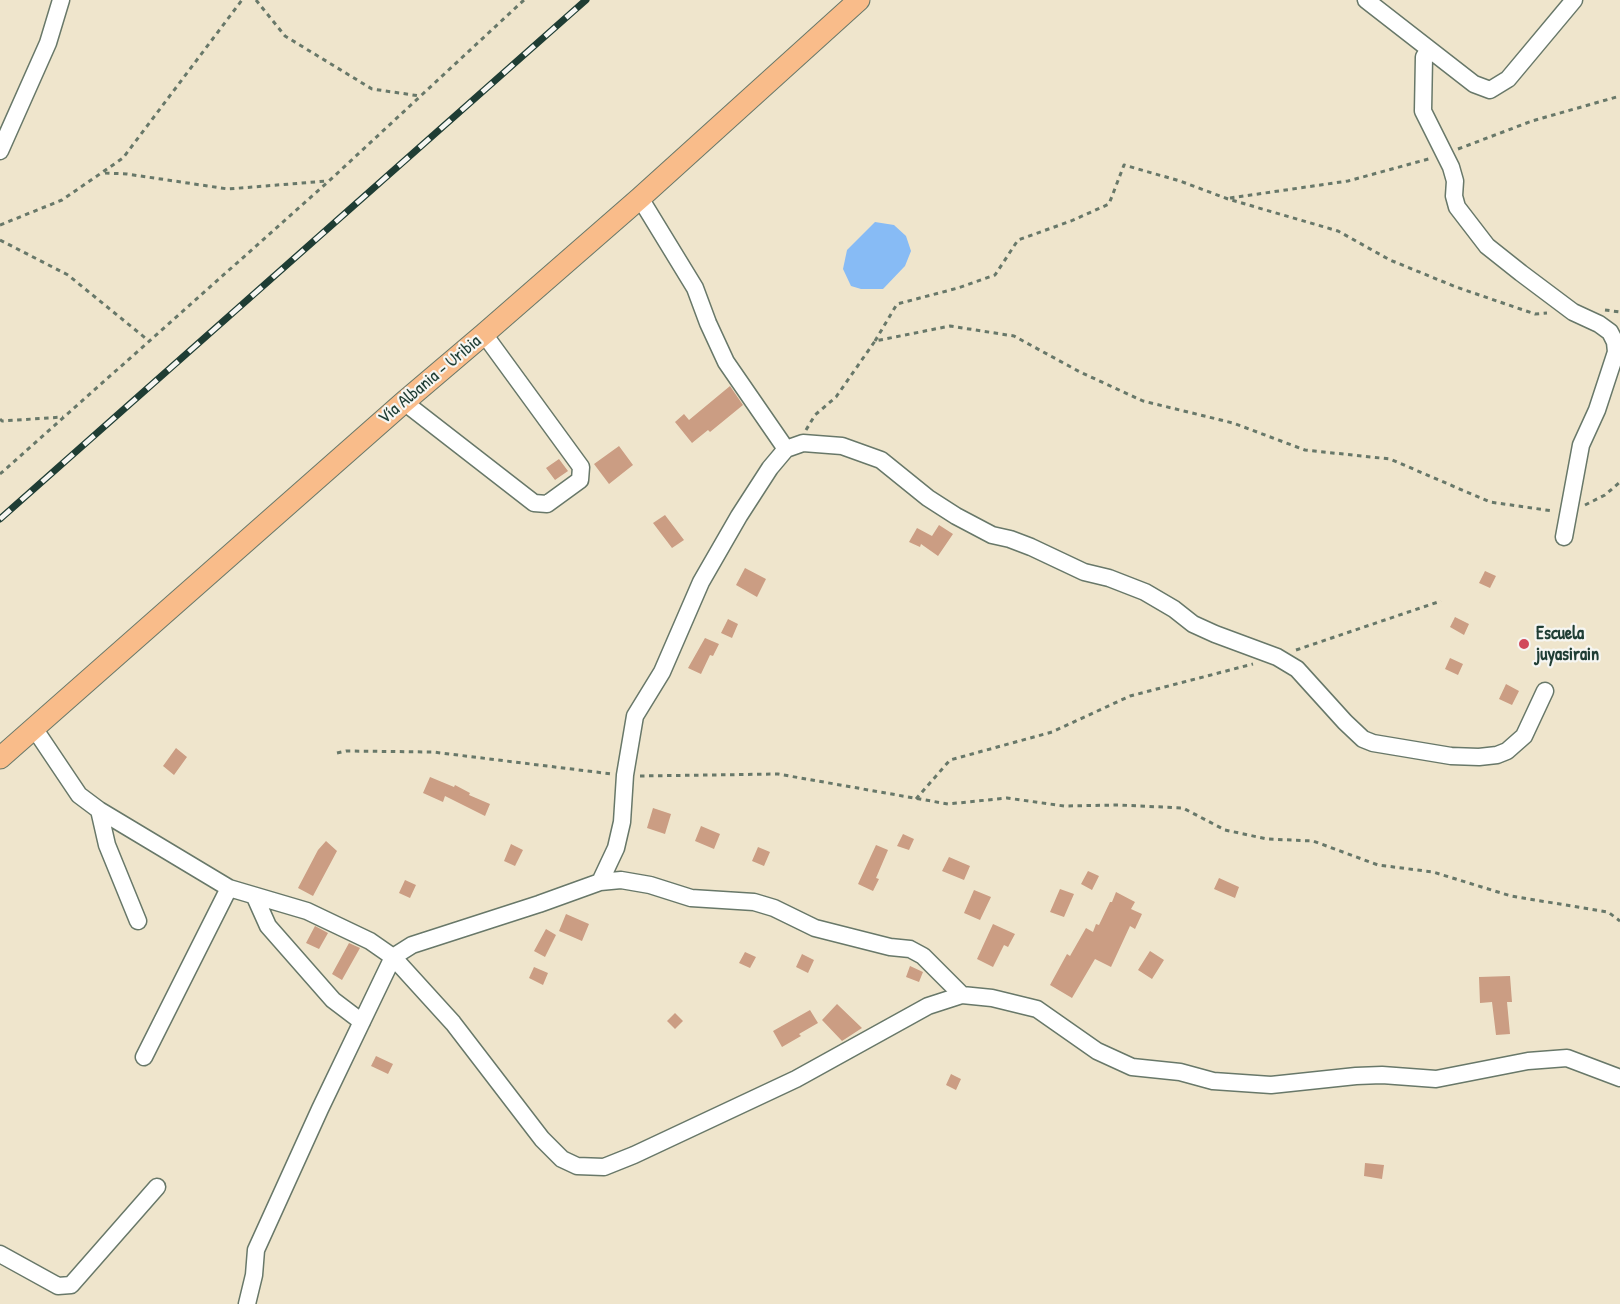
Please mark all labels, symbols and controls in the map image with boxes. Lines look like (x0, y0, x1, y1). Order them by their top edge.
street label: Vía Albania - Uribia (374, 331, 486, 429)
place label: Escuela juyasirain (1536, 623, 1599, 666)
marker: Escuela juyasirain (1517, 637, 1531, 651)

